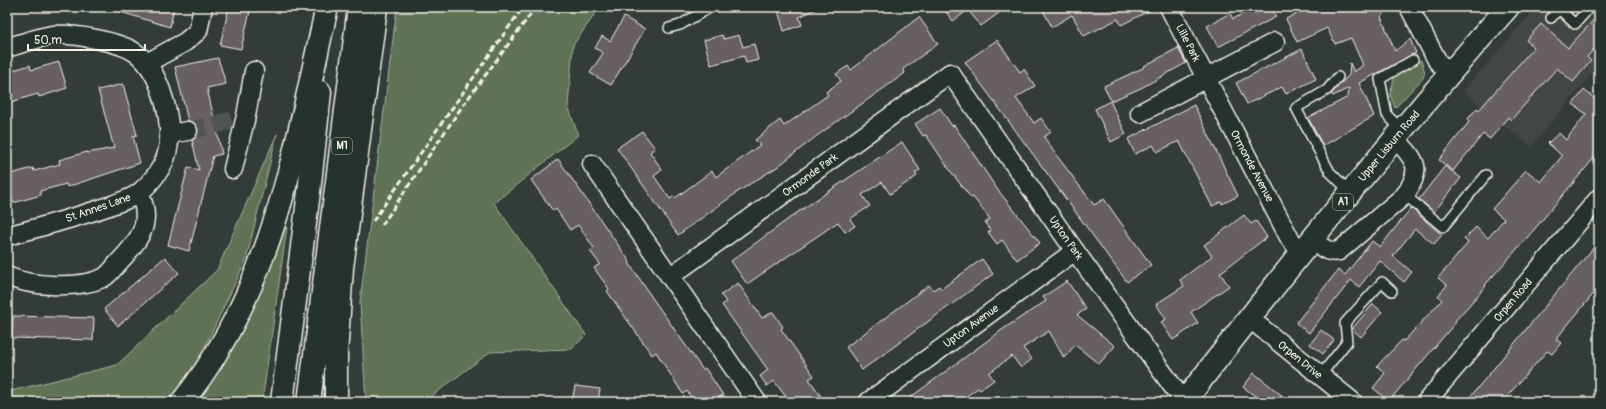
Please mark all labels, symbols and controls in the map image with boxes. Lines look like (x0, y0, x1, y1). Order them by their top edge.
street label: Lille Park (1173, 22, 1203, 64)
scale bar (28, 26, 145, 52)
text: 50 m (34, 33, 62, 48)
street label: Upper Lisburn Road (1355, 108, 1423, 184)
street label: Ormonde Avenue (1228, 128, 1277, 205)
road number: M1 (332, 138, 352, 154)
street label: Ormonde Park (780, 150, 841, 199)
street label: St Annes Lane (64, 191, 133, 225)
road number: A1 (1333, 194, 1353, 210)
street label: Upton Park (1046, 214, 1086, 263)
street label: Orpen Road (1491, 276, 1535, 324)
street label: Upton Avenue (941, 301, 1002, 350)
street label: Orpen Drive (1275, 338, 1325, 382)

